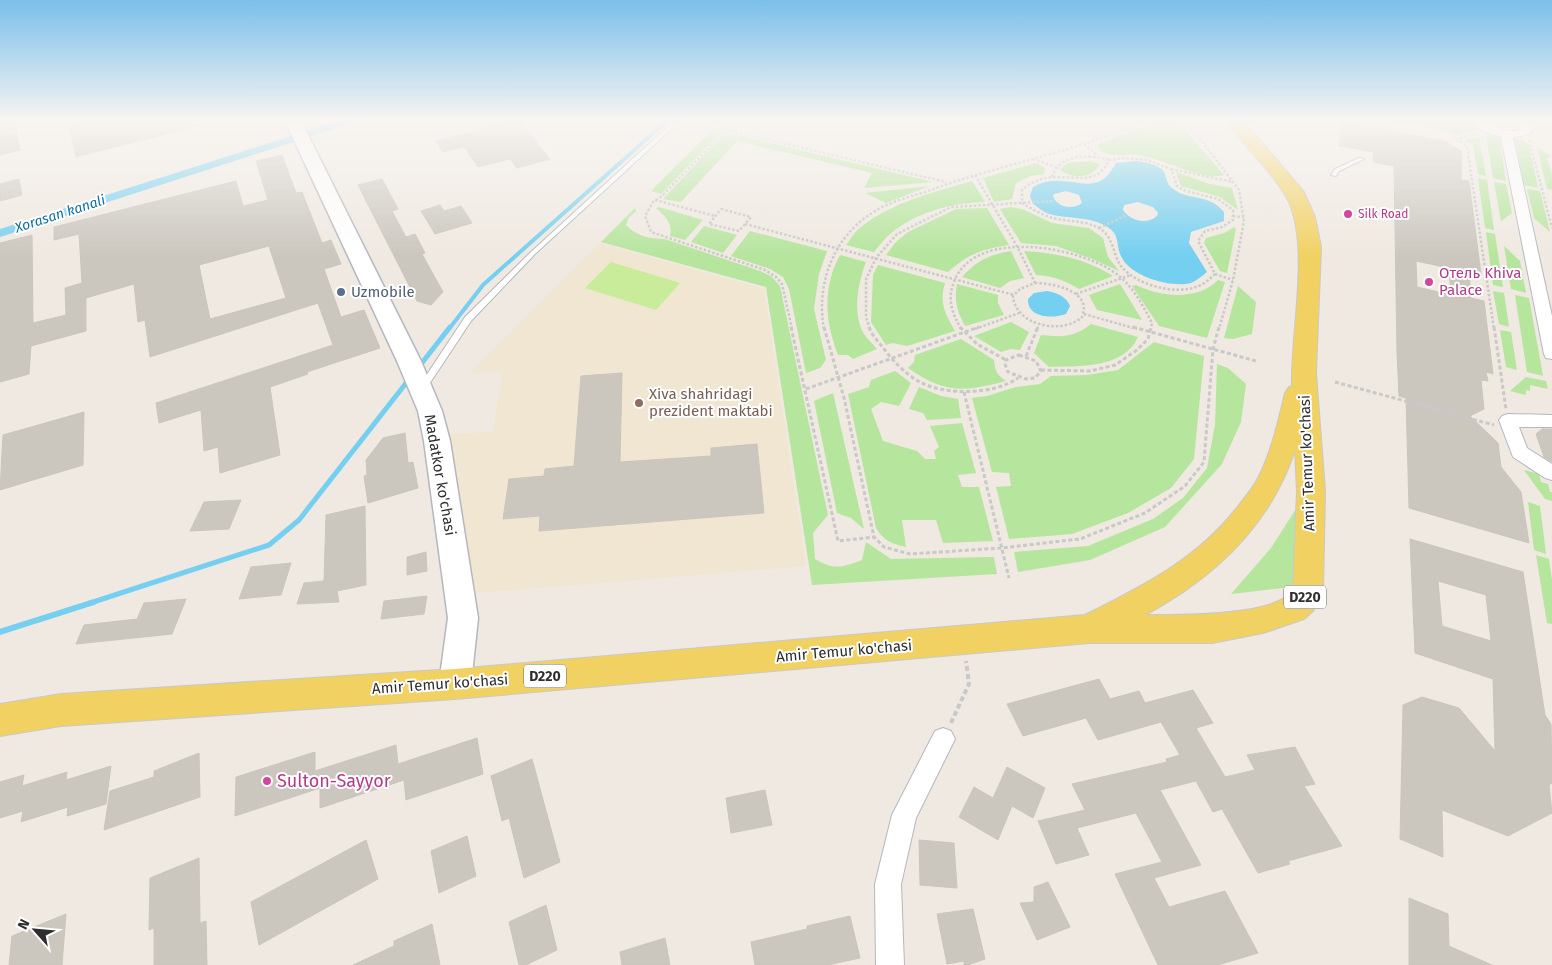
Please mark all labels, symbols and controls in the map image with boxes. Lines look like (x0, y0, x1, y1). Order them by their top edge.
water label: Xorasan kanali (12, 191, 107, 237)
place label: Silk Road (1358, 207, 1408, 221)
marker: Silk Road (1342, 208, 1354, 220)
place label: Отель Khiva Palace (1439, 264, 1521, 299)
marker: Отель Khiva Palace (1423, 276, 1435, 288)
place label: Uzmobile (351, 283, 415, 301)
marker: Uzmobile (335, 286, 347, 298)
place label: Xiva shahridagi prezident maktabi (649, 385, 773, 420)
street label: Amir Temur ko'chasi (1296, 395, 1318, 531)
marker: Xiva shahridagi prezident maktabi (633, 397, 645, 409)
street label: Madatkor ko'chasi (420, 413, 460, 537)
road number: D220 (1284, 586, 1326, 608)
street label: Amir Temur ko'chasi (775, 636, 913, 666)
road number: D220 (524, 664, 566, 688)
street label: Amir Temur ko'chasi (371, 670, 509, 698)
place label: Sulton-Sayyor (277, 770, 391, 792)
marker: Sulton-Sayyor (261, 775, 273, 787)
north arrow (10, 905, 60, 955)
text: N (14, 916, 34, 932)

